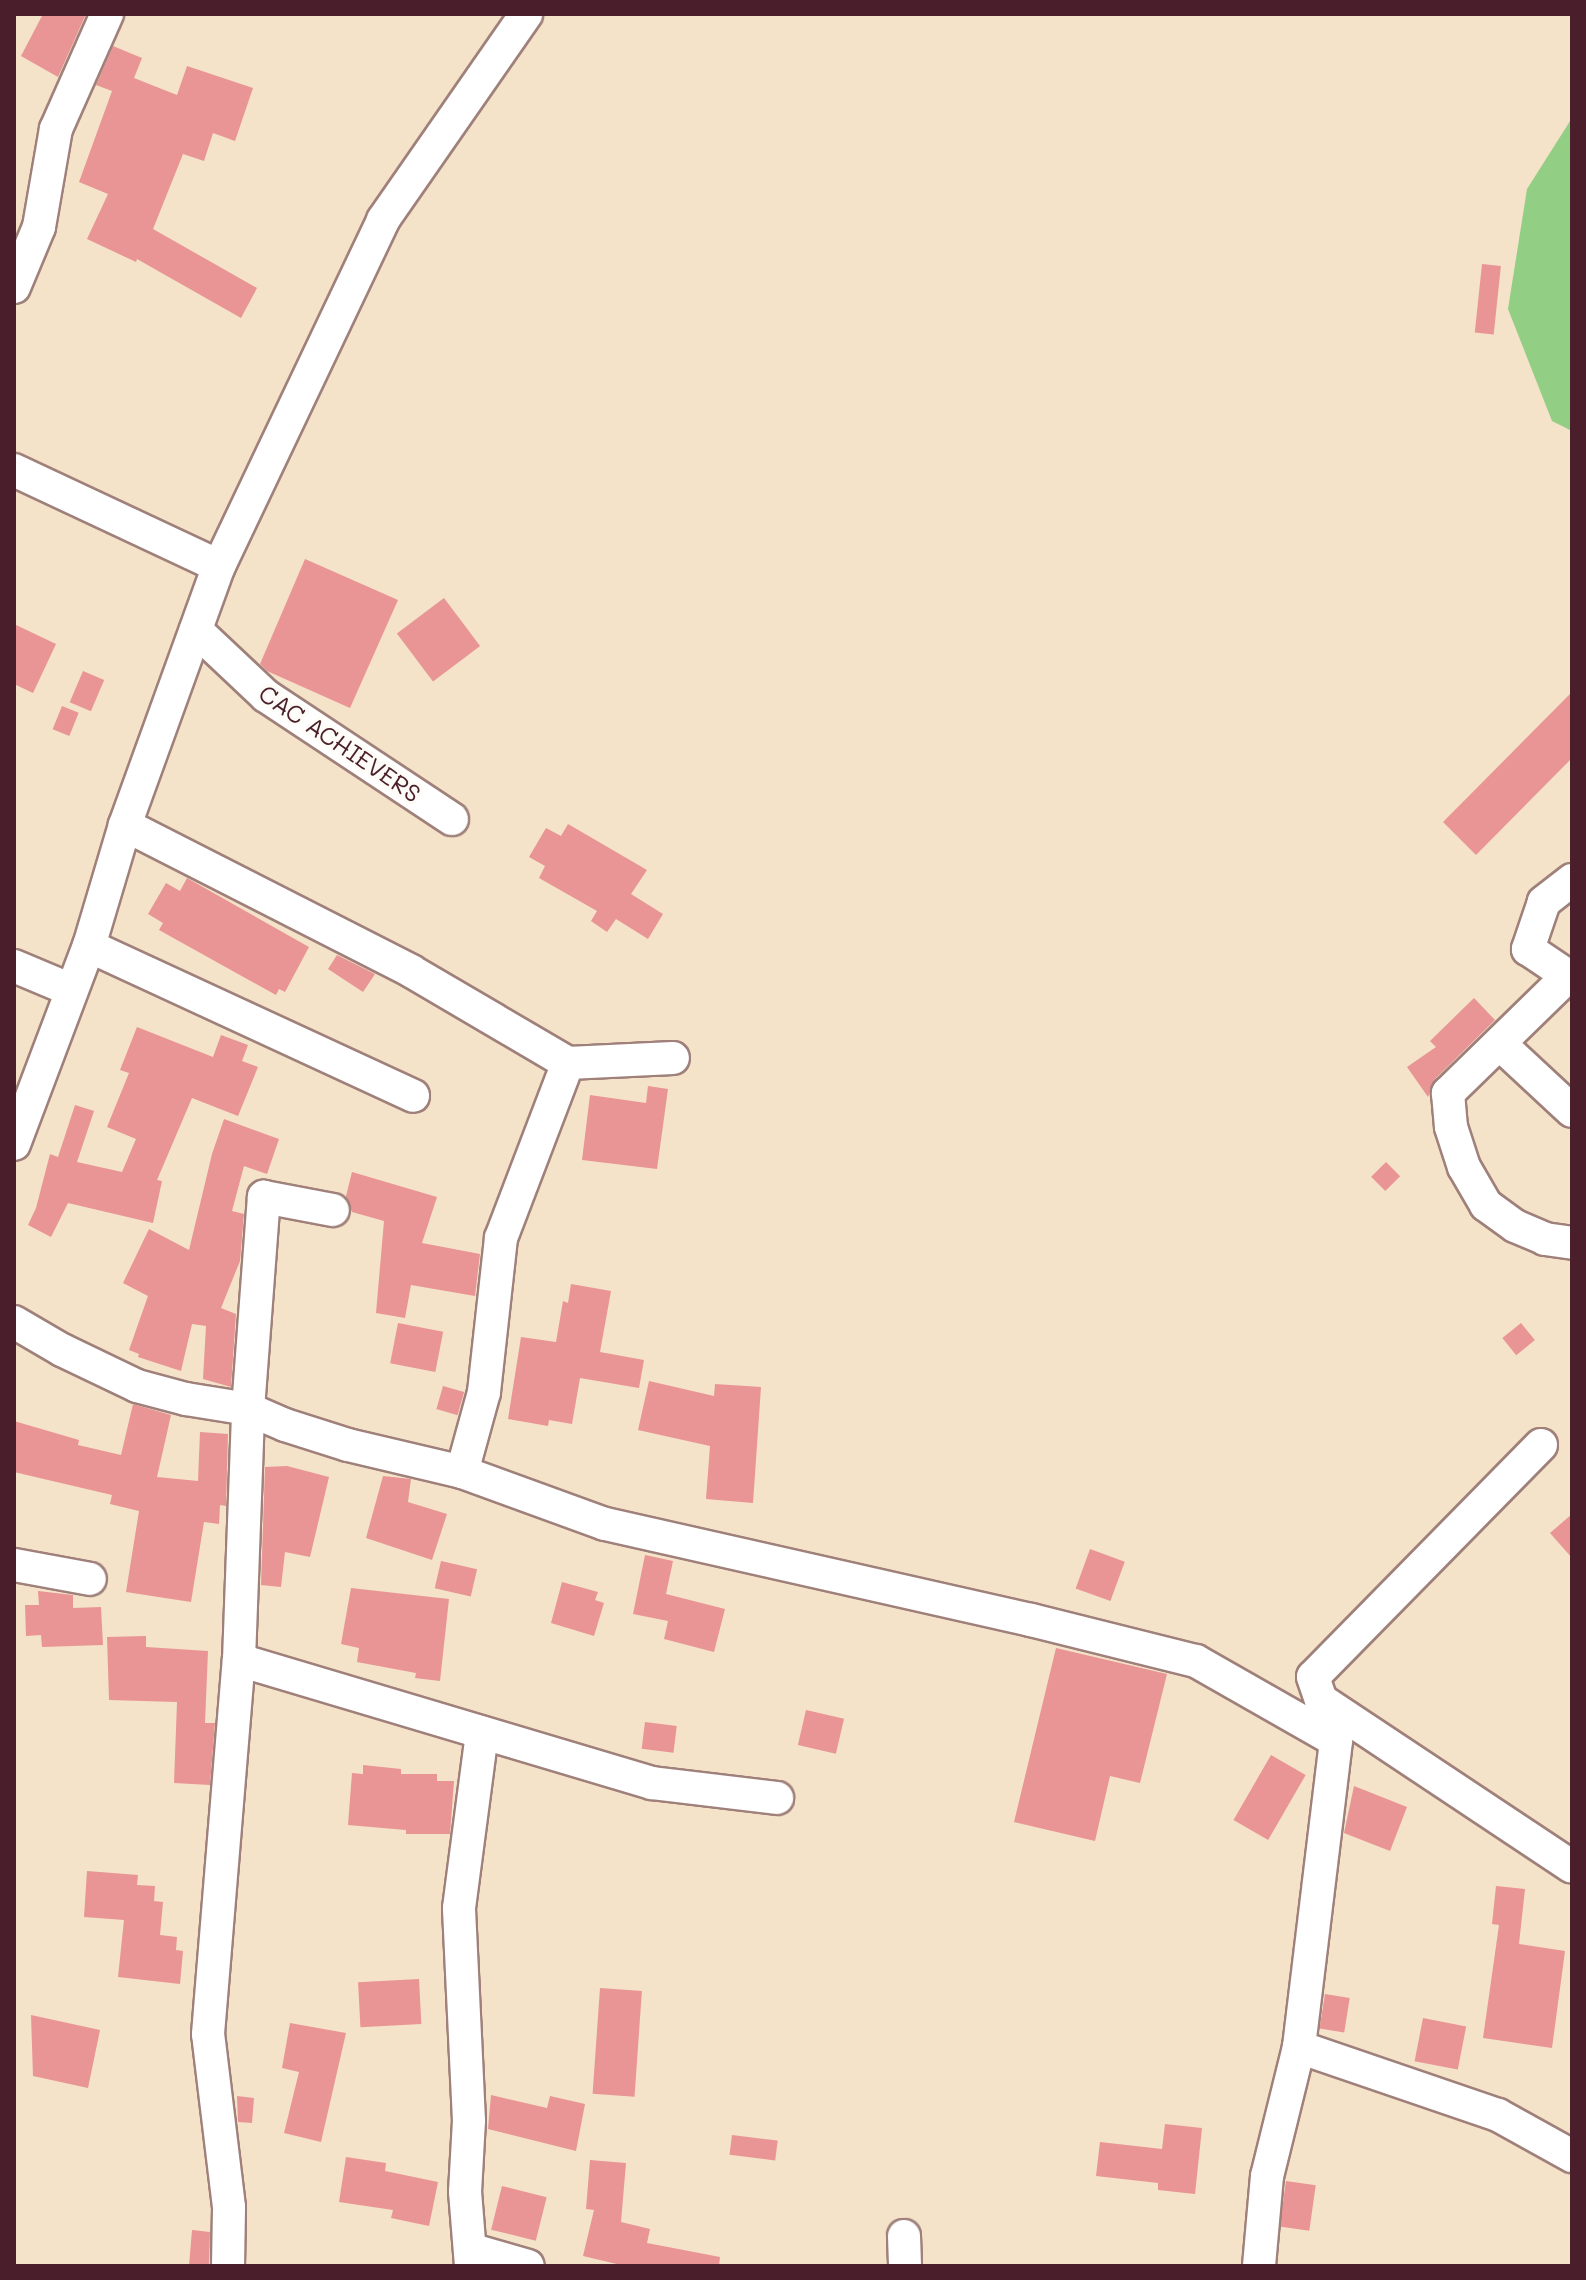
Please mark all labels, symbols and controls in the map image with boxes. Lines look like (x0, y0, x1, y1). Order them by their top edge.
street label: CAC ACHIEVERS (254, 678, 426, 808)

